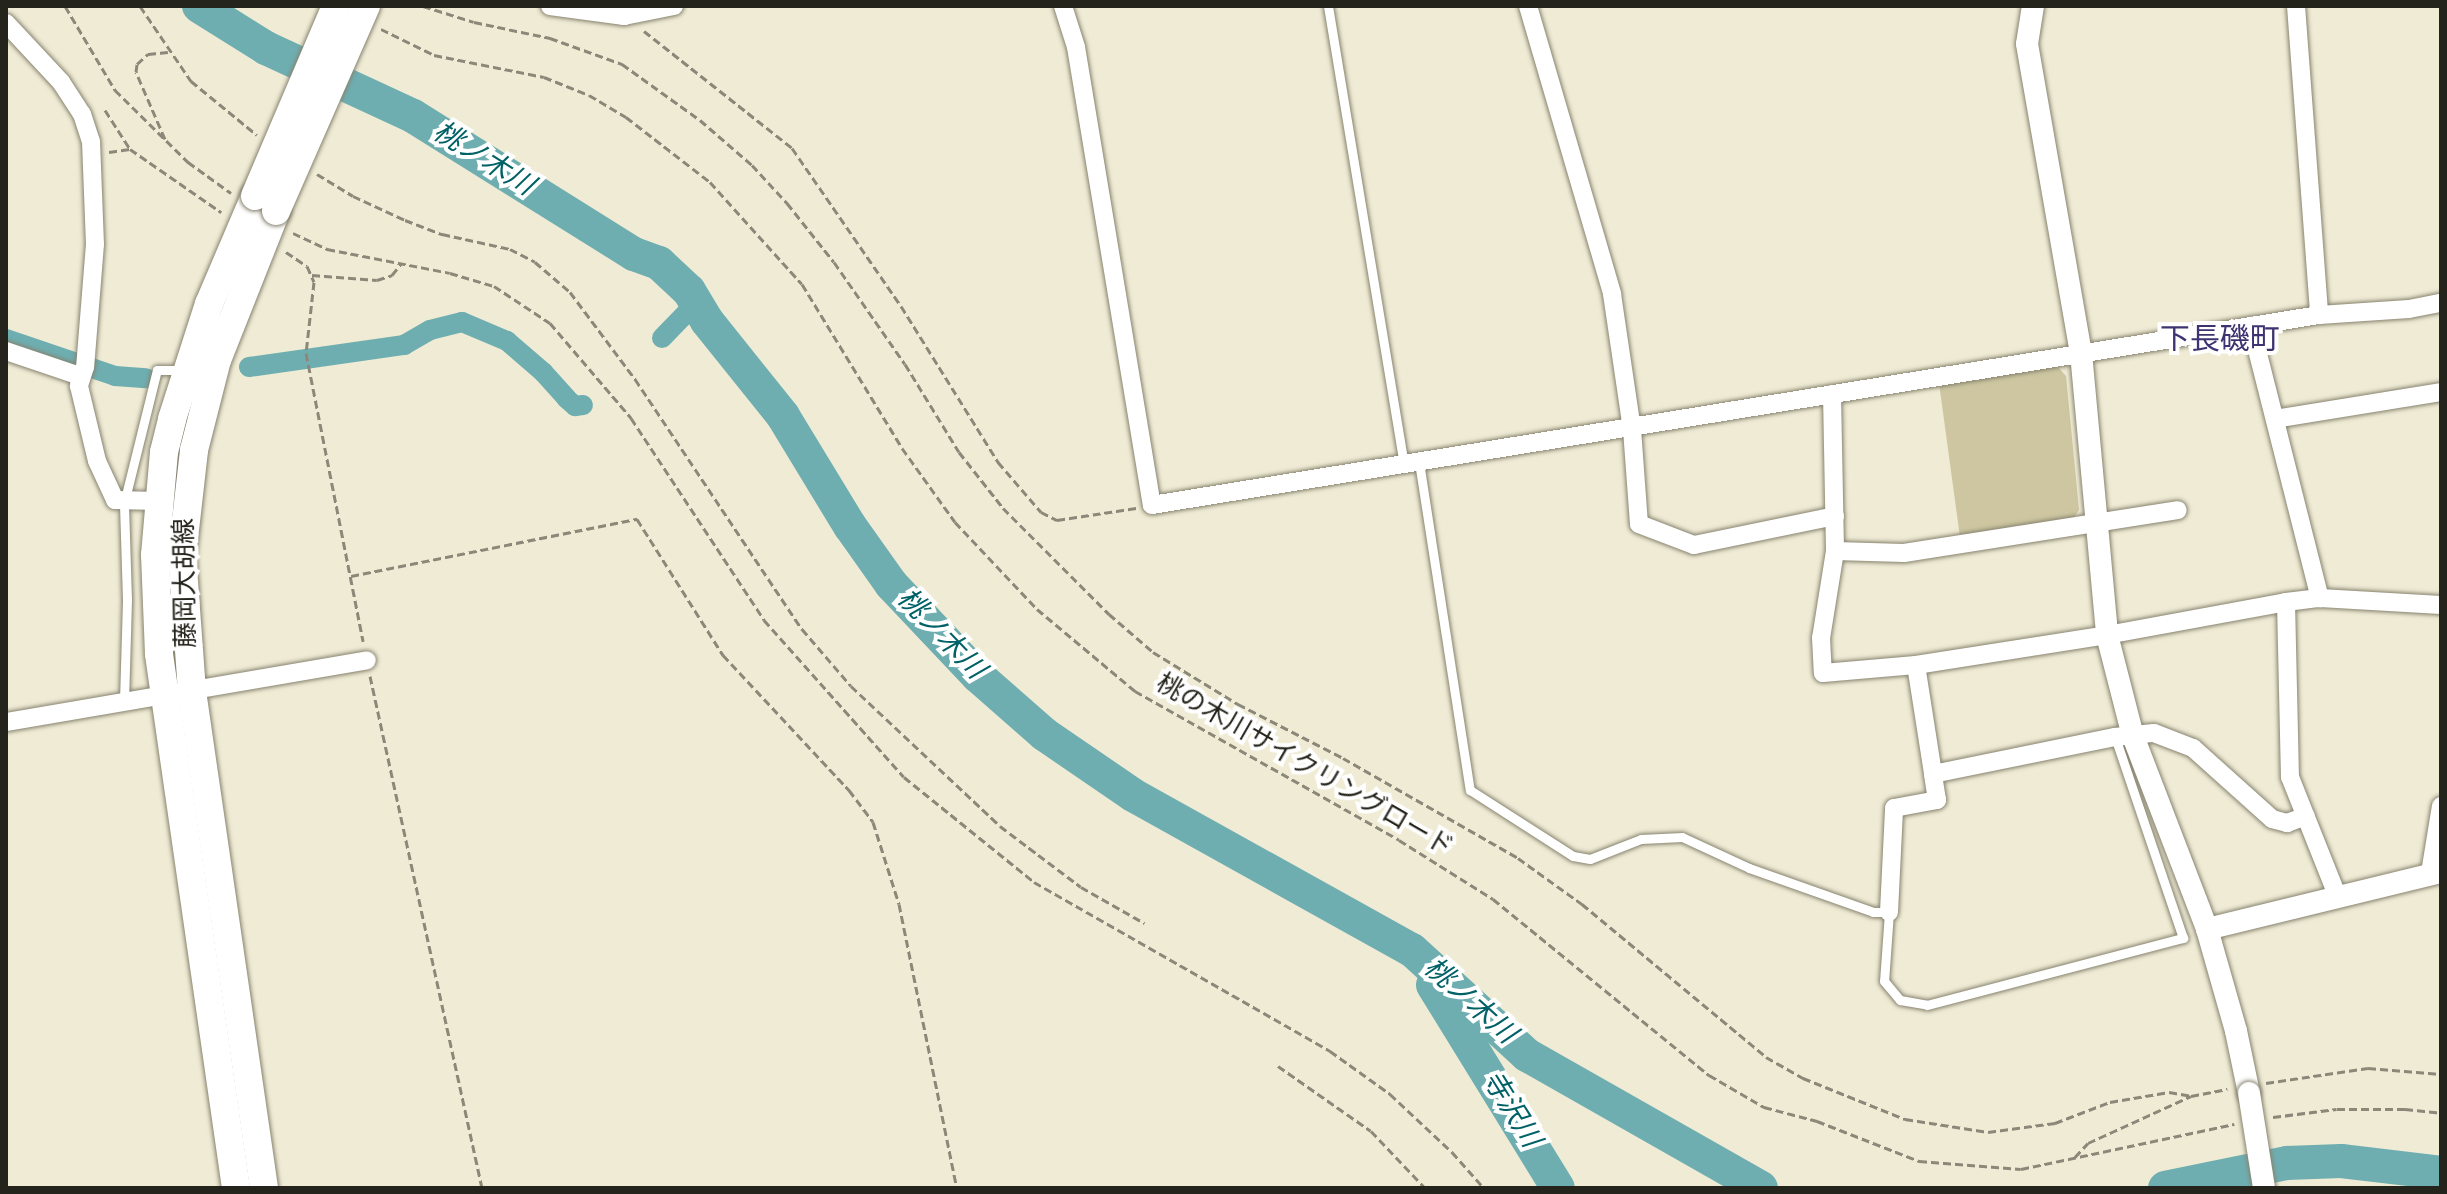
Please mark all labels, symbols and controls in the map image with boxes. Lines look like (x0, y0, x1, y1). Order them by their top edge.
water label: 桃ノ木川 (427, 116, 539, 204)
district label: 下長磯町 (2160, 324, 2280, 360)
street label: 藤岡大胡線 (170, 518, 204, 648)
water label: 桃ノ木川 (889, 583, 991, 687)
street label: 桃の木川サイクリングロード (1150, 669, 1458, 865)
water label: 桃ノ木川 (1416, 952, 1522, 1052)
water label: 寺沢川 (1473, 1065, 1547, 1155)

